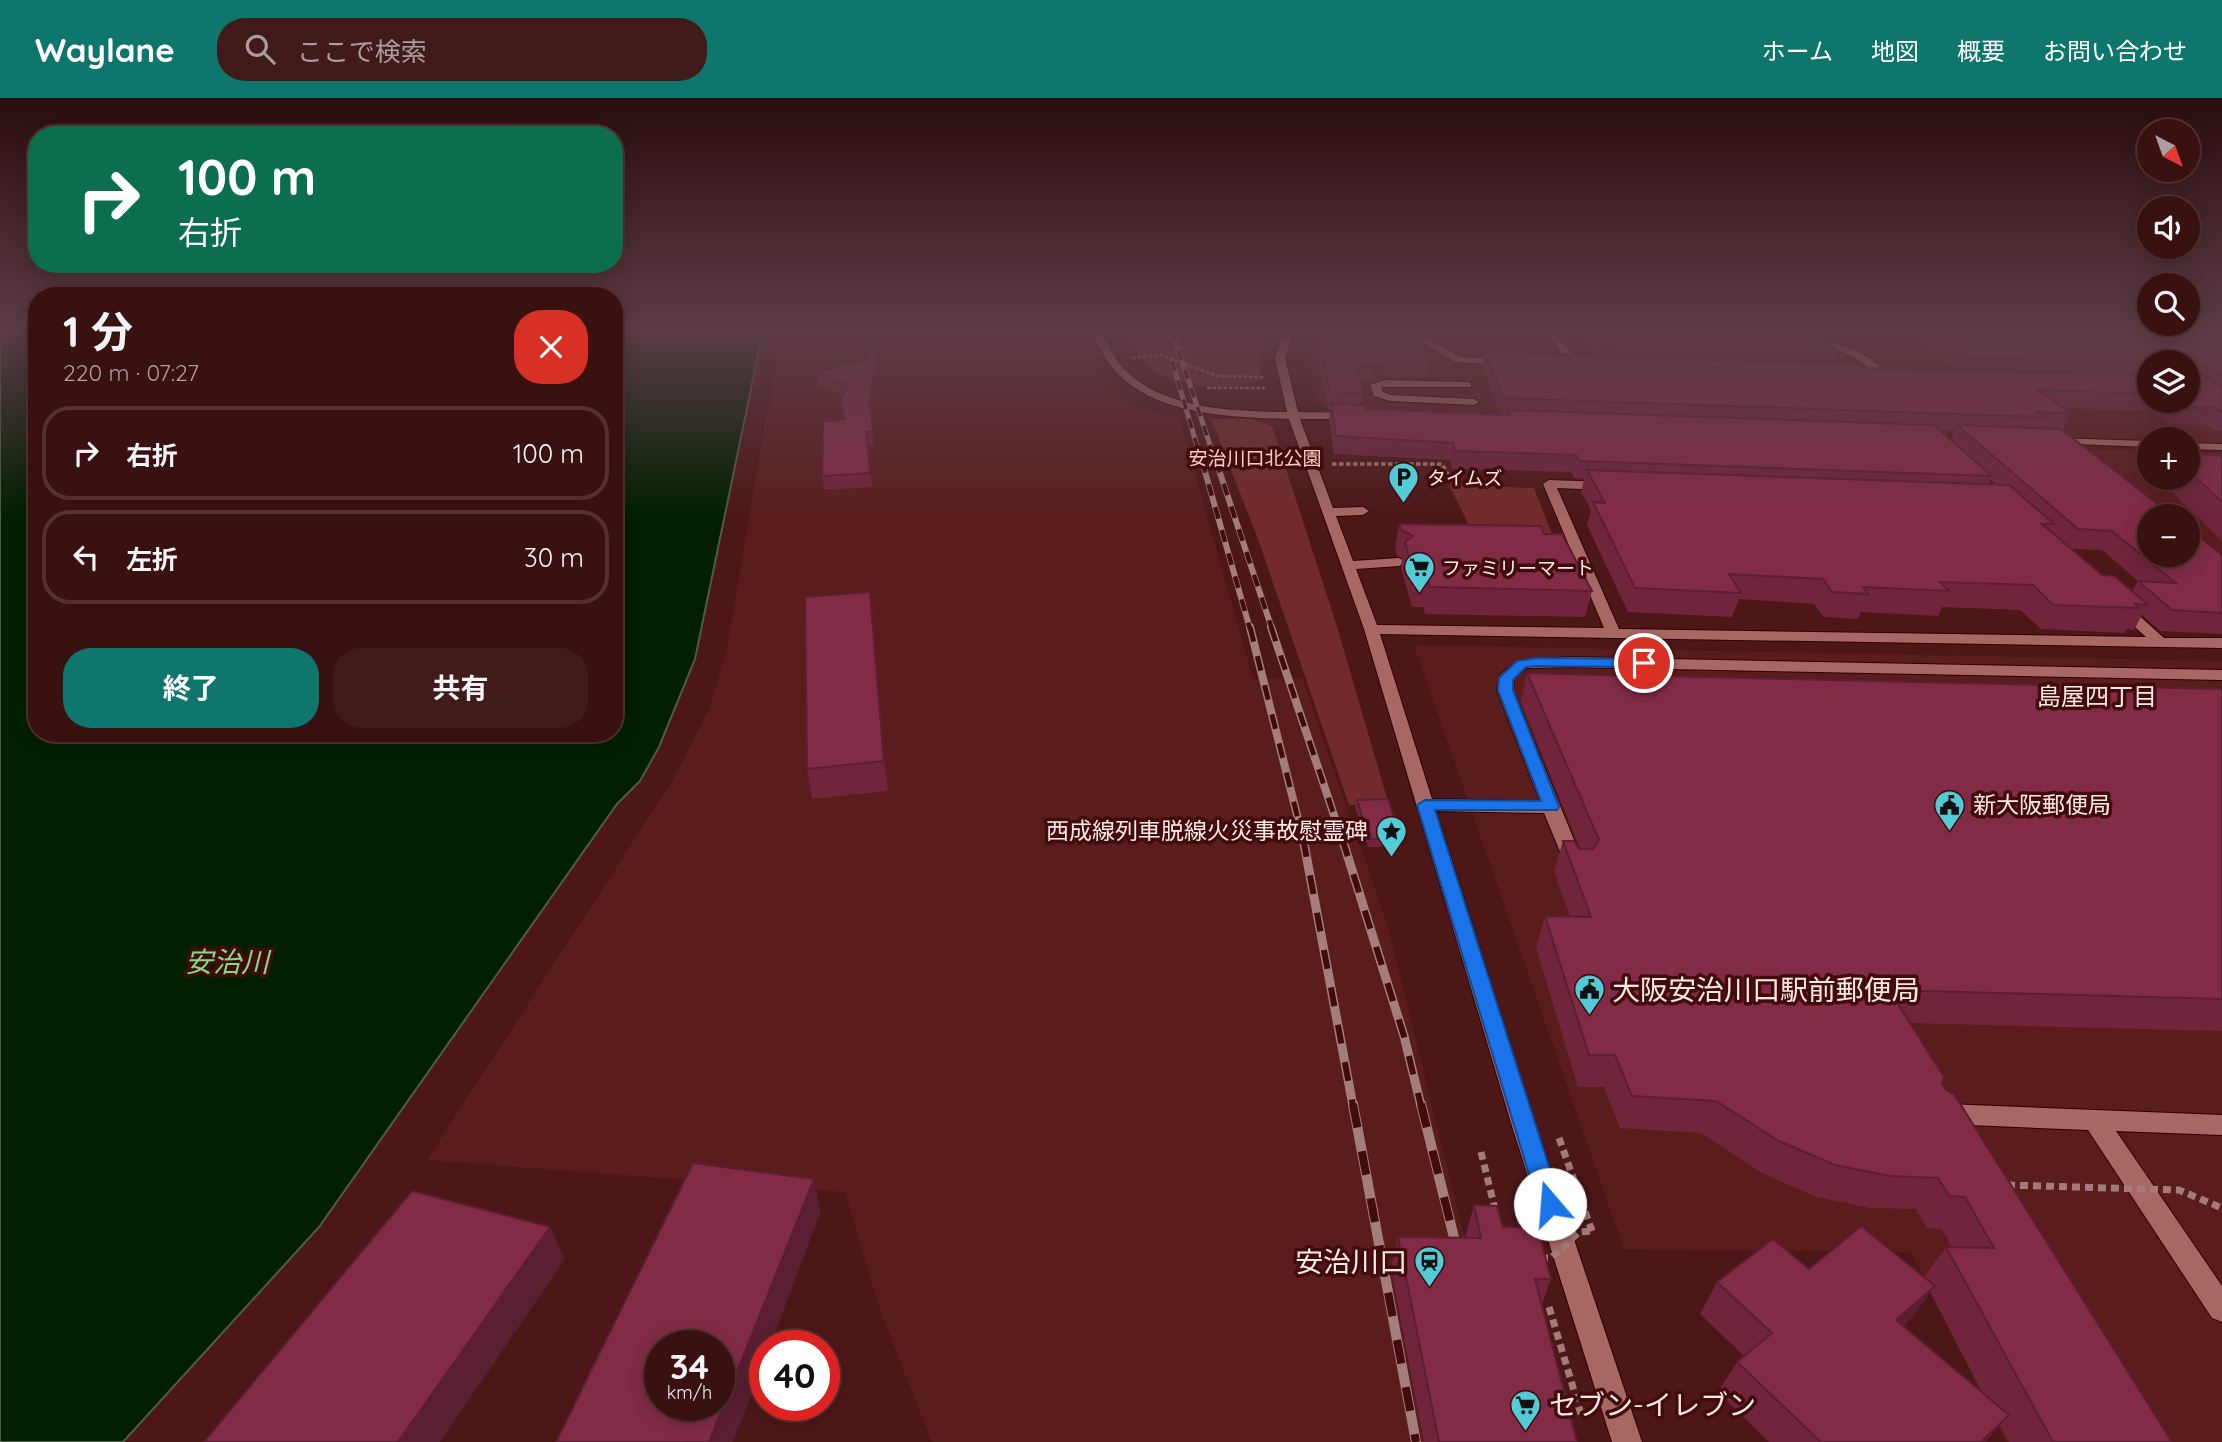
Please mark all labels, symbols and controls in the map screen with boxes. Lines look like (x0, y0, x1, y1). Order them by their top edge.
search box (217, 18, 707, 81)
text: Waylane (35, 29, 175, 70)
icon: search (241, 30, 279, 68)
text: ここで検索 (297, 35, 427, 68)
text: ホーム (1762, 36, 1833, 66)
text: 地図 (1871, 36, 1919, 66)
text: 概要 (1957, 36, 2005, 66)
text: お問い合わせ (2043, 36, 2187, 66)
north arrow (2137, 119, 2200, 182)
map controls (2137, 119, 2200, 567)
text: 100 m (178, 146, 316, 207)
icon: right (63, 154, 154, 245)
button: sound (2137, 196, 2200, 259)
text: 右折 (178, 212, 242, 252)
button: search (2137, 273, 2200, 336)
text: 1 分 (63, 305, 133, 358)
button: close (514, 310, 588, 384)
button: layers (2137, 350, 2200, 413)
text: 220 m · 07:27 (63, 358, 199, 387)
button: + (2137, 427, 2200, 490)
icon: right (67, 434, 105, 472)
text: 100 m (513, 437, 584, 470)
text: 右折 (126, 439, 178, 472)
park label: 安治川口北公園 (1188, 446, 1322, 470)
parking icon: タイムズ (1387, 461, 1421, 505)
place label: タイムズ (1427, 466, 1503, 490)
button: − (2137, 504, 2200, 567)
icon: left (67, 538, 105, 576)
text: 30 m (524, 541, 584, 574)
text: 左折 (126, 543, 178, 576)
supermarket icon: ファミリーマート (1402, 551, 1436, 595)
place label: ファミリーマート (1442, 556, 1594, 580)
pin (1614, 633, 1674, 693)
icon: arrive (1625, 644, 1663, 682)
button: 終了 (63, 648, 319, 728)
button: 共有 (333, 648, 588, 728)
district label: 島屋四丁目 (2037, 681, 2157, 711)
public building icon: 新大阪郵便局 (1933, 788, 1967, 832)
place label: 新大阪郵便局 (1973, 790, 2111, 819)
place icon: 西成線列車脱線火災事故慰霊碑 (1374, 814, 1408, 858)
place label: 西成線列車脱線火災事故慰霊碑 (1046, 816, 1368, 845)
water label: 安治川 (185, 944, 272, 979)
place label: 大阪安治川口駅前郵便局 (1612, 972, 1920, 1007)
public building icon: 大阪安治川口駅前郵便局 (1572, 973, 1606, 1017)
position arrow (1513, 1167, 1587, 1241)
place label: 安治川口 (1295, 1244, 1407, 1279)
station icon: 安治川口 (1413, 1245, 1447, 1289)
speed limit sign: 40 (749, 1330, 840, 1421)
text: 34 (670, 1344, 709, 1388)
text: km/h (667, 1381, 712, 1404)
place label: セブン-イレブン (1549, 1387, 1756, 1422)
supermarket icon: セブン-イレブン (1509, 1388, 1543, 1432)

